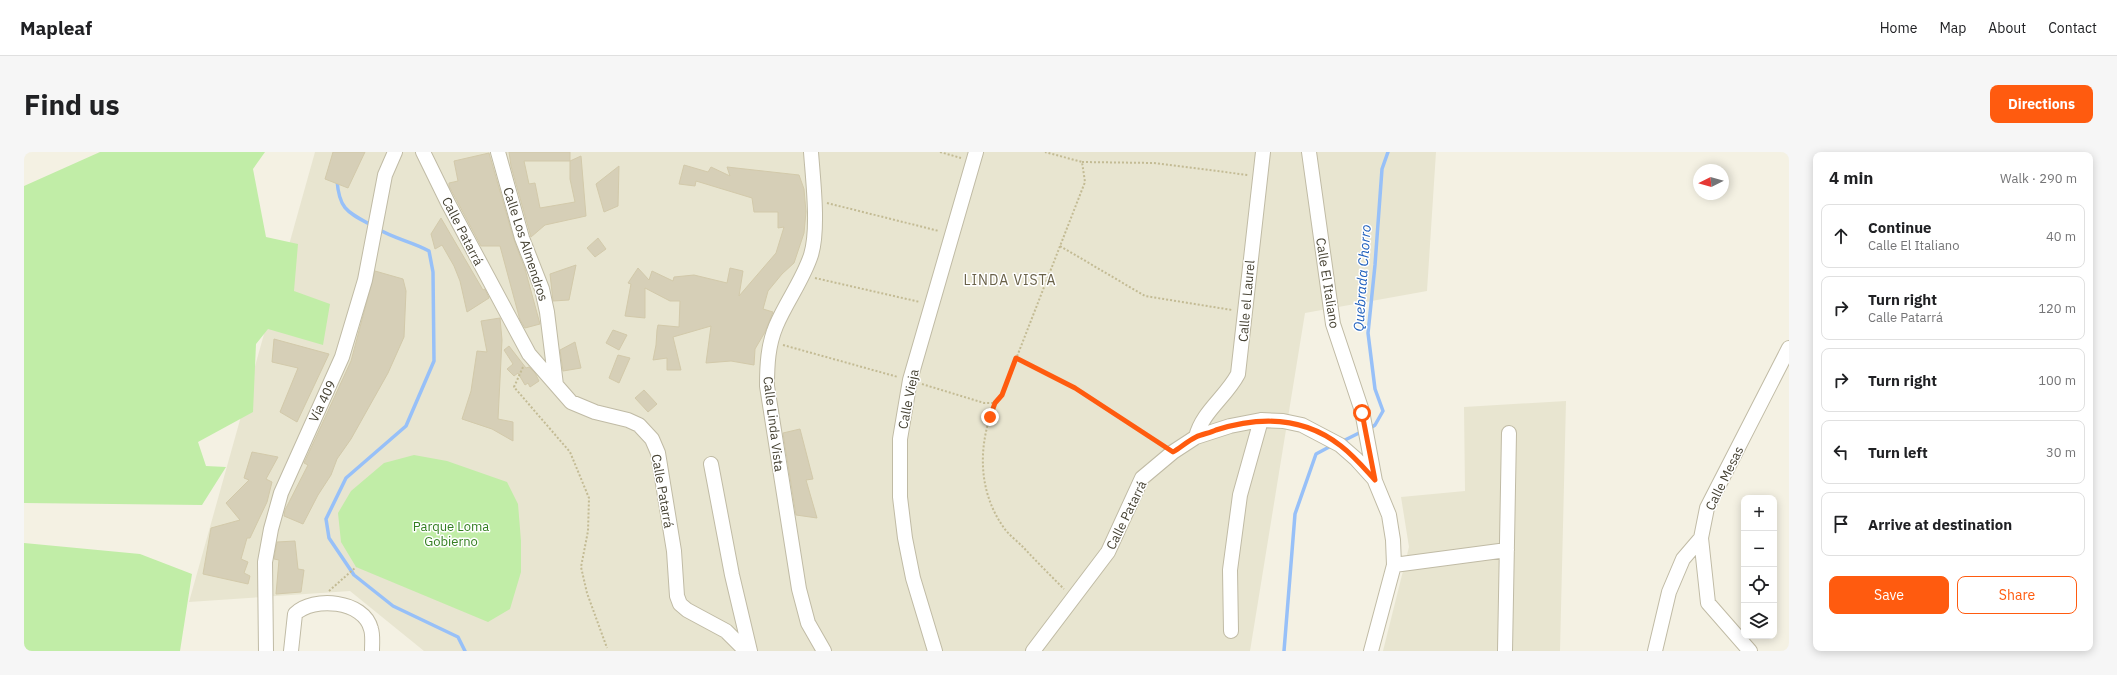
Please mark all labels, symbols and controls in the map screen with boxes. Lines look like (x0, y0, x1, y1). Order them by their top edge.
text: Mapleaf (20, 16, 92, 40)
text: Home (1880, 19, 1917, 37)
text: Map (1939, 19, 1966, 37)
text: About (1988, 19, 2026, 37)
text: Contact (2048, 19, 2097, 37)
button: Directions (1990, 85, 2093, 123)
text: Find us (24, 86, 120, 123)
north arrow (1693, 164, 1729, 200)
text: 4 min (1829, 167, 1873, 189)
text: Walk · 290 m (2000, 170, 2077, 187)
street label: Calle Los Almendros (499, 185, 552, 303)
street label: Calle Patarrá (438, 194, 487, 268)
text: Continue (1868, 218, 1932, 237)
water label: Quebrada Chorro (1349, 224, 1375, 332)
icon: ahead (1830, 225, 1852, 247)
text: 40 m (2046, 228, 2076, 245)
street label: Calle El Italiano (1312, 237, 1343, 330)
text: Calle El Italiano (1868, 237, 1960, 254)
street label: Calle el Laurel (1234, 259, 1259, 343)
district label: LINDA VISTA (963, 271, 1057, 289)
text: Turn right (1868, 290, 1937, 309)
icon: right (1830, 297, 1852, 319)
text: 120 m (2038, 300, 2076, 317)
text: Calle Patarrá (1868, 309, 1943, 326)
street label: Calle Vieja (894, 368, 923, 431)
icon: right (1830, 369, 1852, 391)
text: Turn right (1868, 371, 1937, 390)
text: 100 m (2038, 372, 2076, 389)
street label: Calle Linda Vista (759, 375, 788, 473)
street label: Vía 409 (305, 377, 340, 425)
route start (1353, 404, 1371, 422)
route end (981, 408, 999, 426)
icon: left (1830, 441, 1852, 463)
street label: Calle Mesas (1702, 443, 1747, 513)
text: Turn left (1868, 443, 1928, 462)
text: 30 m (2046, 444, 2076, 461)
street label: Calle Patarrá (648, 453, 677, 529)
street label: Calle Patarrá (1102, 478, 1151, 553)
map controls (1741, 495, 1777, 639)
button: + (1741, 495, 1777, 531)
icon: arrive (1830, 513, 1852, 535)
text: Arrive at destination (1868, 515, 2012, 534)
park label: Parque Loma Gobierno (413, 518, 489, 550)
button: − (1741, 531, 1777, 567)
button: locate (1741, 567, 1777, 603)
button: Save (1829, 576, 1949, 614)
button: Share (1957, 576, 2077, 614)
button: layers (1741, 603, 1777, 639)

